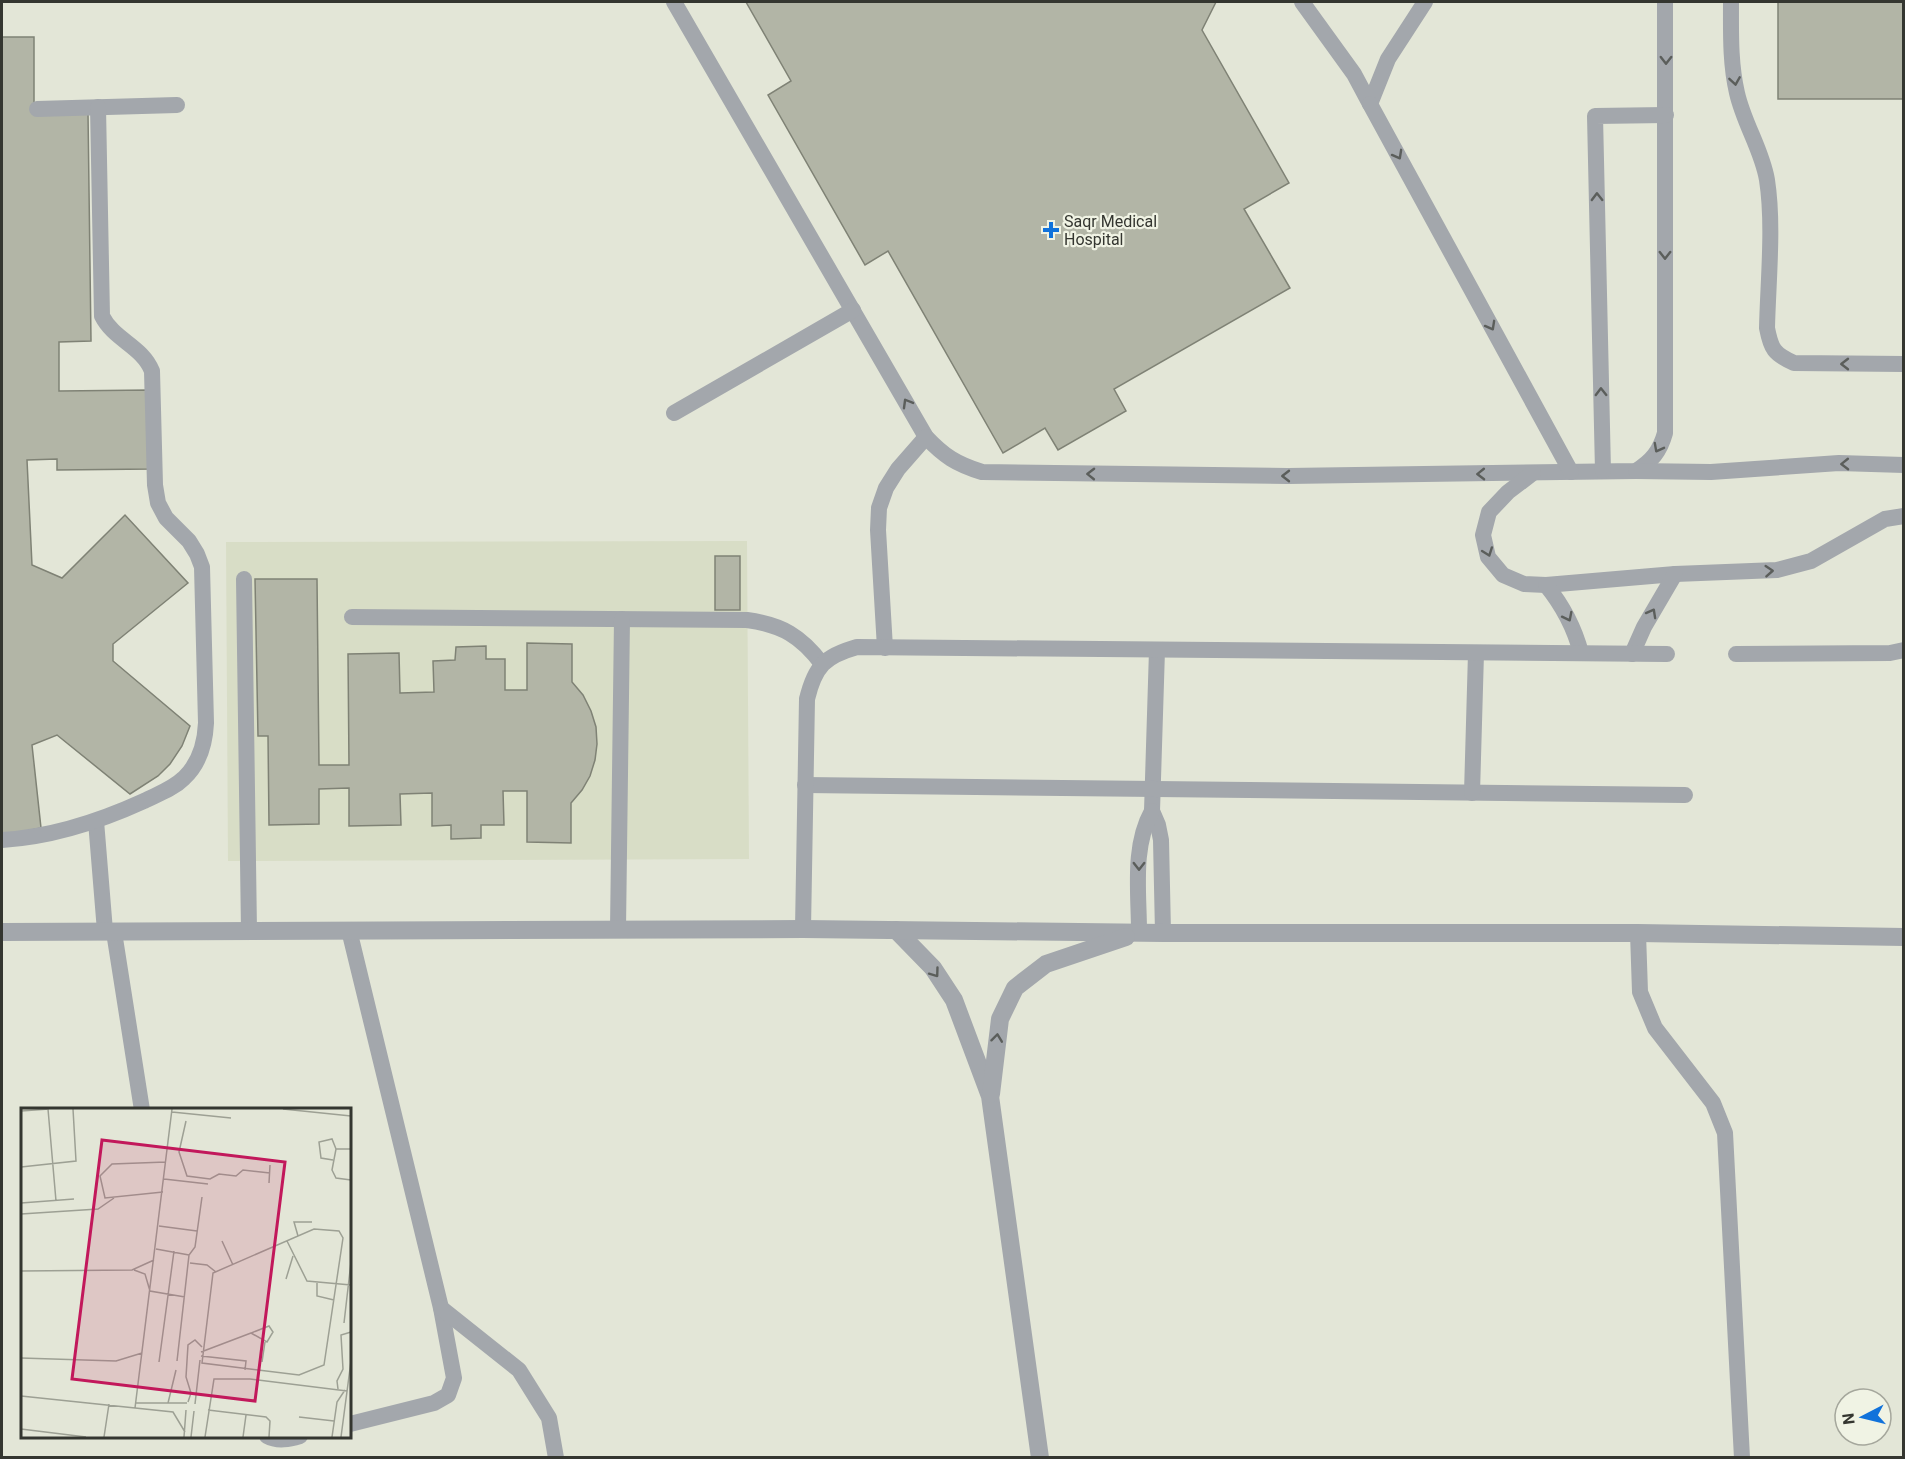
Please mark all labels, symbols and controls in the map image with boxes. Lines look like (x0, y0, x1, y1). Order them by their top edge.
one-way arrow (1659, 55, 1672, 64)
one-way arrow (1728, 76, 1740, 85)
one-way arrow (1391, 149, 1402, 159)
one-way arrow (1590, 192, 1603, 201)
place label: Saqr Medical Hospital (1064, 212, 1157, 249)
marker: Saqr Medical Hospital (1042, 221, 1060, 239)
one-way arrow (1659, 250, 1671, 259)
one-way arrow (1484, 320, 1495, 330)
one-way arrow (1841, 358, 1850, 370)
one-way arrow (1595, 387, 1607, 396)
one-way arrow (903, 399, 914, 409)
one-way arrow (1654, 442, 1665, 453)
one-way arrow (1841, 457, 1850, 470)
one-way arrow (1087, 467, 1096, 480)
one-way arrow (1477, 468, 1486, 480)
one-way arrow (1282, 470, 1291, 482)
one-way arrow (1481, 546, 1494, 556)
one-way arrow (1765, 564, 1774, 577)
one-way arrow (1645, 609, 1656, 619)
one-way arrow (1561, 611, 1572, 621)
one-way arrow (1133, 862, 1145, 871)
one-way arrow (928, 966, 939, 977)
one-way arrow (991, 1033, 1003, 1042)
inset map (21, 1108, 351, 1438)
north arrow (1833, 1387, 1893, 1447)
text: N (1838, 1412, 1859, 1426)

